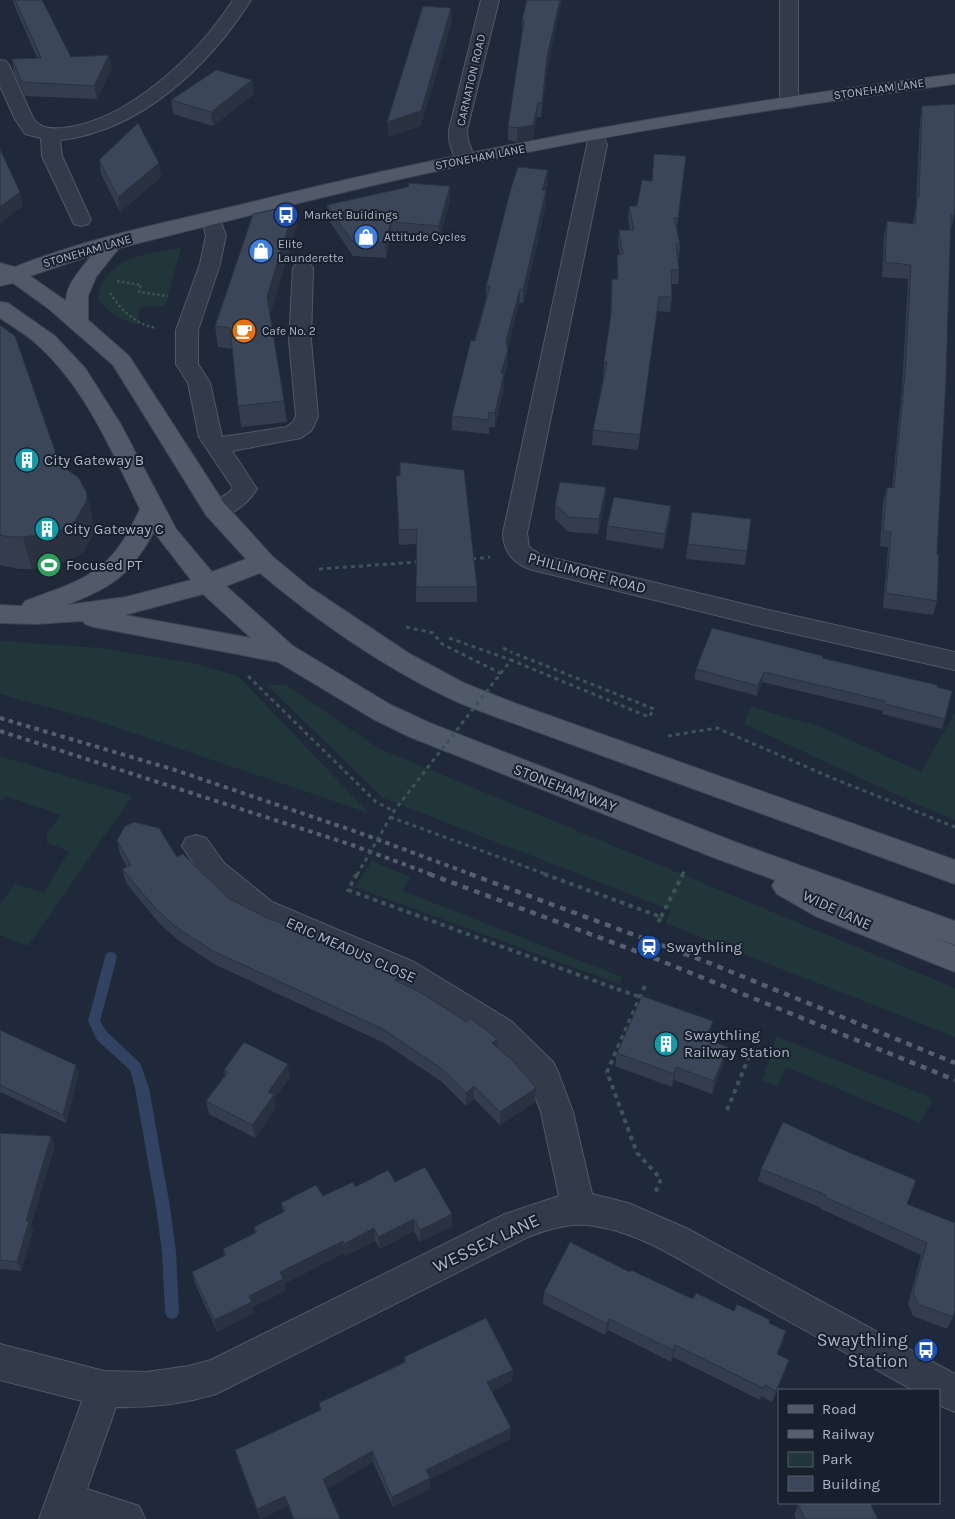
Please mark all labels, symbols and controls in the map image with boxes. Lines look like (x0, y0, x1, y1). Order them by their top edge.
street label: CARNATION ROAD (454, 32, 488, 128)
street label: STONEHAM LANE (833, 76, 925, 102)
street label: STONEHAM LANE (434, 141, 526, 173)
bus stop icon: Market Buildings (273, 202, 299, 228)
place label: Market Buildings (304, 208, 398, 222)
shop icon: Attitude Cycles (353, 224, 379, 250)
place label: Attitude Cycles (384, 230, 466, 244)
street label: STONEHAM LANE (41, 232, 133, 270)
place label: Elite Launderette (278, 237, 344, 265)
shop icon: Elite Launderette (248, 238, 274, 264)
cafe icon: Cafe No. 2 (231, 318, 257, 344)
place label: Cafe No. 2 (262, 324, 316, 338)
building icon: City Gateway B (14, 447, 40, 473)
place label: City Gateway B (44, 451, 144, 469)
building icon: City Gateway C (34, 516, 60, 542)
place label: City Gateway C (64, 520, 164, 538)
street label: PHILLIMORE ROAD (526, 549, 648, 597)
sports icon: Focused PT (36, 552, 62, 578)
place label: Focused PT (66, 556, 143, 574)
street label: STONEHAM WAY (511, 760, 620, 816)
street label: WIDE LANE (800, 886, 874, 934)
street label: ERIC MEADUS CLOSE (283, 913, 419, 987)
station icon: Swaythling (636, 934, 662, 960)
place label: Swaythling (666, 938, 743, 956)
place label: Swaythling Railway Station (684, 1026, 790, 1061)
building icon: Swaythling Railway Station (653, 1031, 679, 1057)
street label: WESSEX LANE (429, 1209, 543, 1277)
place label: Swaythling Station (817, 1329, 908, 1372)
bus stop icon: Swaythling Station (913, 1337, 939, 1363)
legend (778, 1389, 940, 1504)
text: Road (822, 1400, 857, 1418)
text: Railway (822, 1425, 874, 1443)
text: Park (822, 1450, 852, 1468)
text: Building (822, 1475, 880, 1493)

